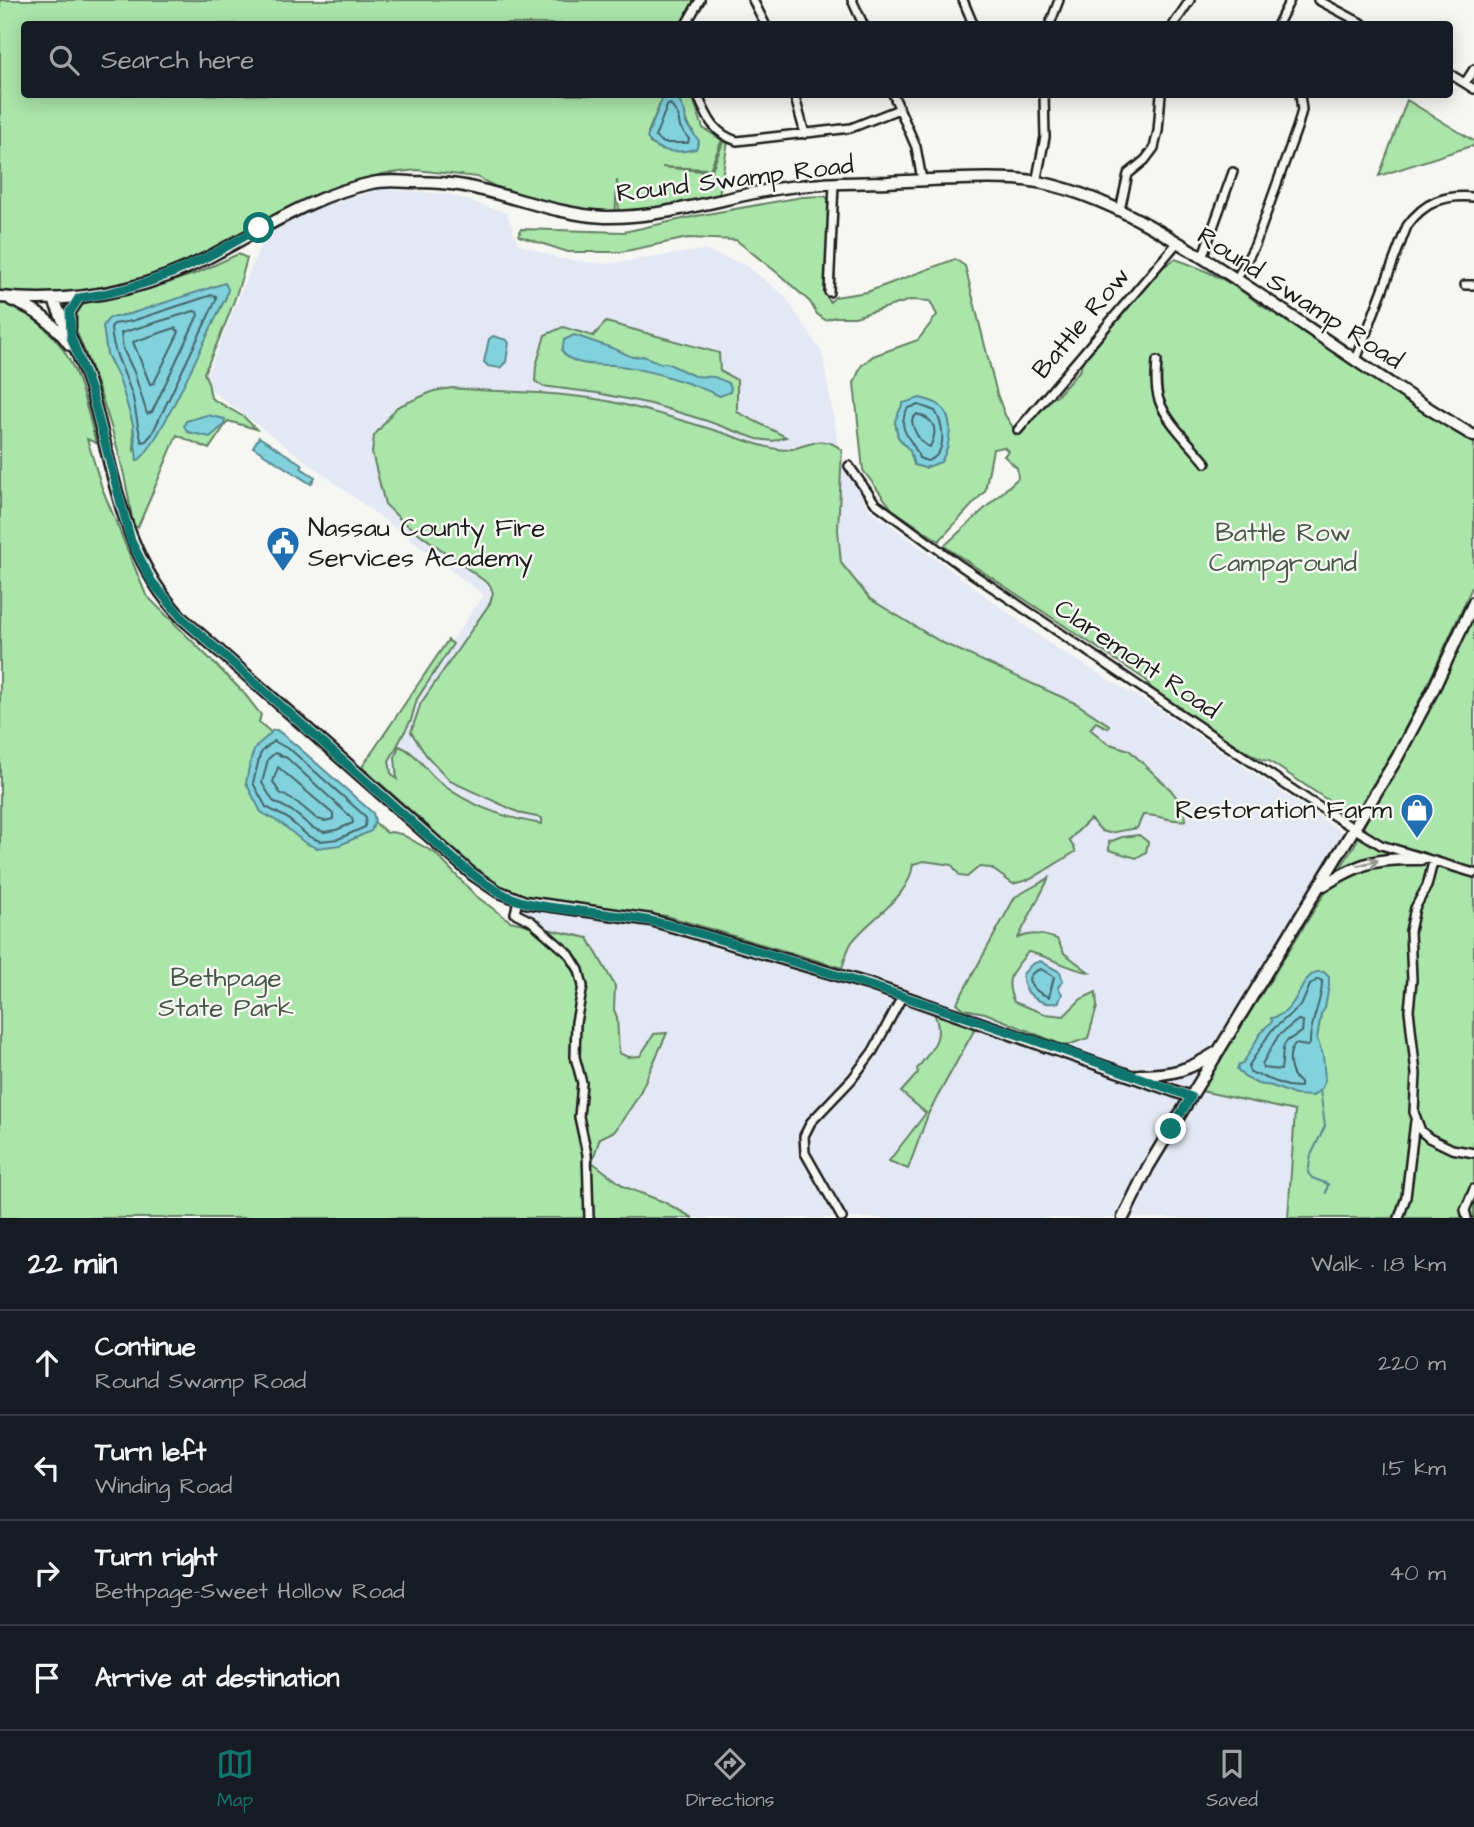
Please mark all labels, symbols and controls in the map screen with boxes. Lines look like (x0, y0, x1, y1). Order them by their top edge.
search box (21, 21, 1453, 98)
icon: search (45, 41, 83, 79)
text: Search here (101, 42, 254, 78)
street label: Round Swamp Road (614, 147, 856, 211)
route start (243, 212, 274, 243)
street label: Round Swamp Road (1190, 218, 1410, 378)
street label: Battle Row (1024, 260, 1138, 386)
place label: Nassau County Fire Services Academy (308, 510, 545, 578)
park label: Battle Row Campground (1209, 515, 1357, 583)
public building icon: Nassau County Fire Services Academy (264, 524, 302, 573)
street label: Claremont Road (1047, 590, 1227, 728)
shop icon: Restoration Farm (1398, 791, 1436, 840)
place label: Restoration Farm (1175, 792, 1393, 828)
one-way arrow (1356, 856, 1378, 869)
park label: Bethpage State Park (158, 960, 294, 1026)
route end (1155, 1113, 1186, 1144)
text: 22 min (28, 1243, 117, 1285)
text: Walk · 1.8 km (1311, 1248, 1446, 1280)
text: Continue (95, 1329, 196, 1365)
icon: ahead (28, 1344, 66, 1382)
text: 220 m (1378, 1347, 1446, 1379)
text: Round Swamp Road (95, 1365, 306, 1397)
text: Turn left (95, 1434, 206, 1470)
icon: left (28, 1449, 66, 1487)
text: 1.5 km (1382, 1452, 1446, 1484)
text: Winding Road (95, 1470, 232, 1502)
text: Turn right (95, 1539, 217, 1575)
icon: right (28, 1554, 66, 1592)
text: 40 m (1389, 1557, 1446, 1589)
text: Bethpage-Sweet Hollow Road (95, 1575, 405, 1607)
icon: arrive (28, 1659, 66, 1697)
text: Arrive at destination (95, 1660, 340, 1696)
tab: Map (216, 1745, 254, 1814)
tab: Directions (686, 1745, 774, 1814)
tab: Saved (1206, 1745, 1258, 1814)

